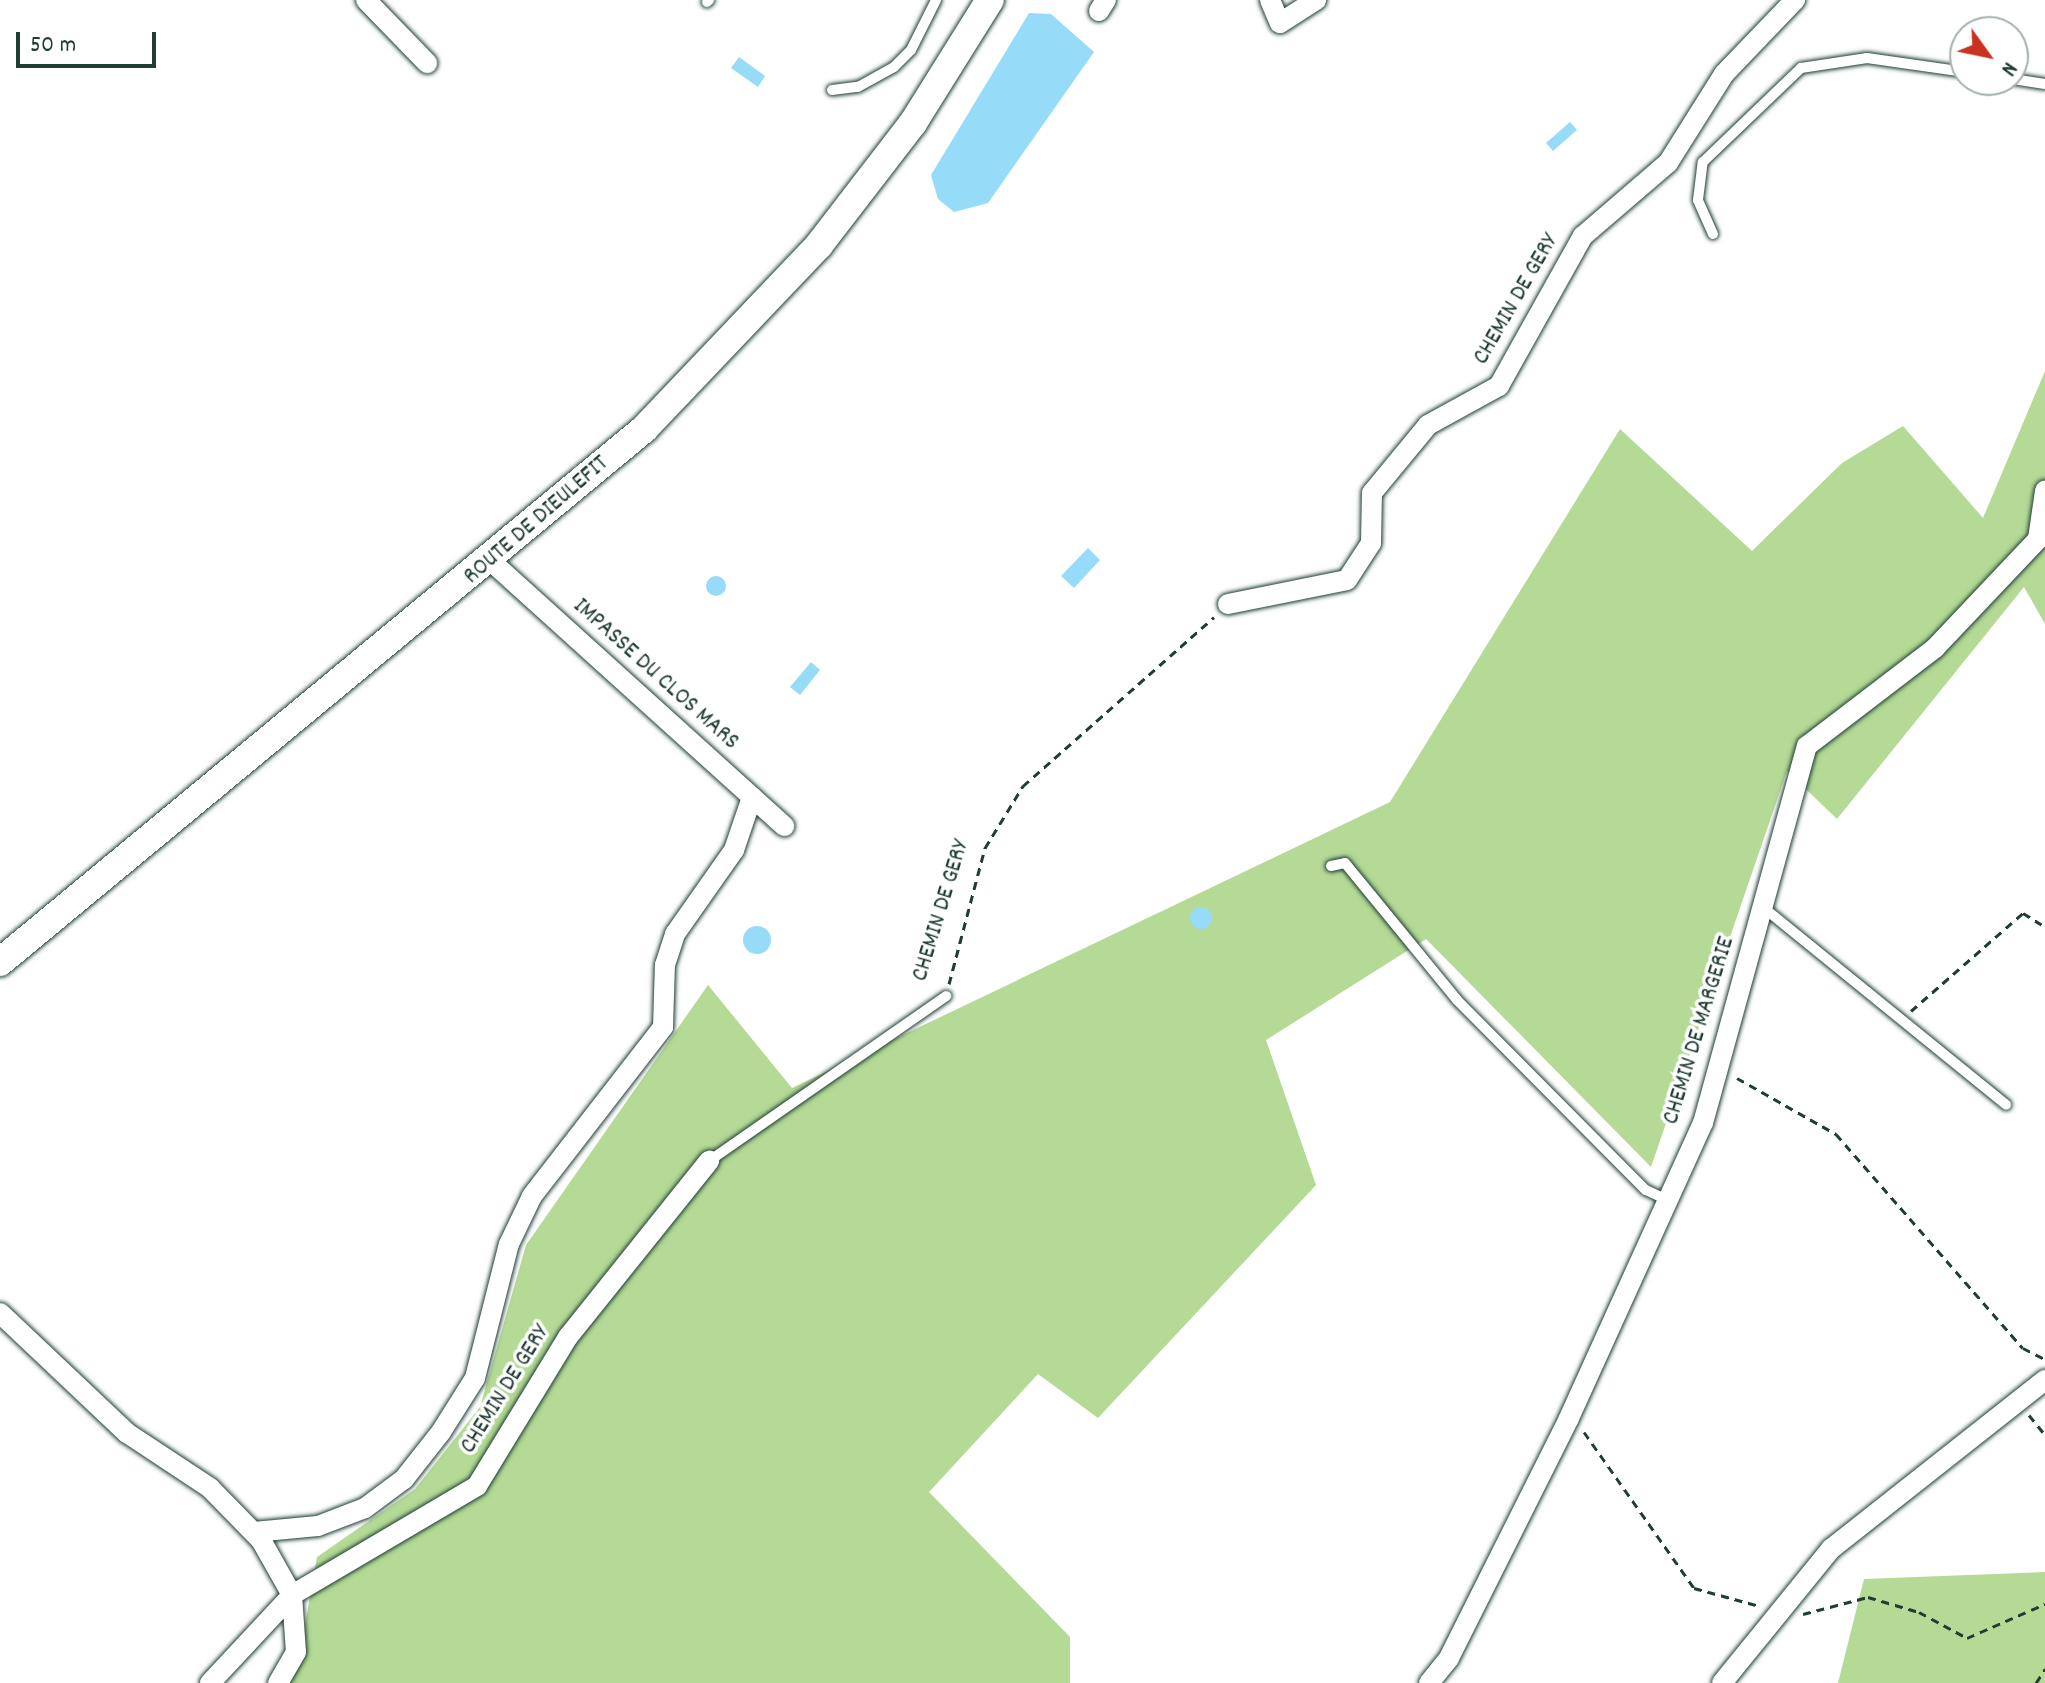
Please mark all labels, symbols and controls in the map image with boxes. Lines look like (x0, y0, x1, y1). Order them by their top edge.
scale bar (20, 16, 160, 66)
north arrow (1949, 16, 2029, 96)
text: 50 m (30, 29, 76, 63)
text: N (1992, 55, 2024, 81)
street label: CHEMIN DE GERY (1468, 230, 1566, 370)
street label: ROUTE DE DIEULEFIT (459, 450, 615, 592)
street label: IMPASSE DU CLOS MARS (566, 593, 744, 757)
street label: CHEMIN DE GERY (907, 837, 977, 985)
street label: CHEMIN DE MARGERIE (1658, 934, 1742, 1128)
street label: CHEMIN DE GERY (455, 1320, 557, 1460)

